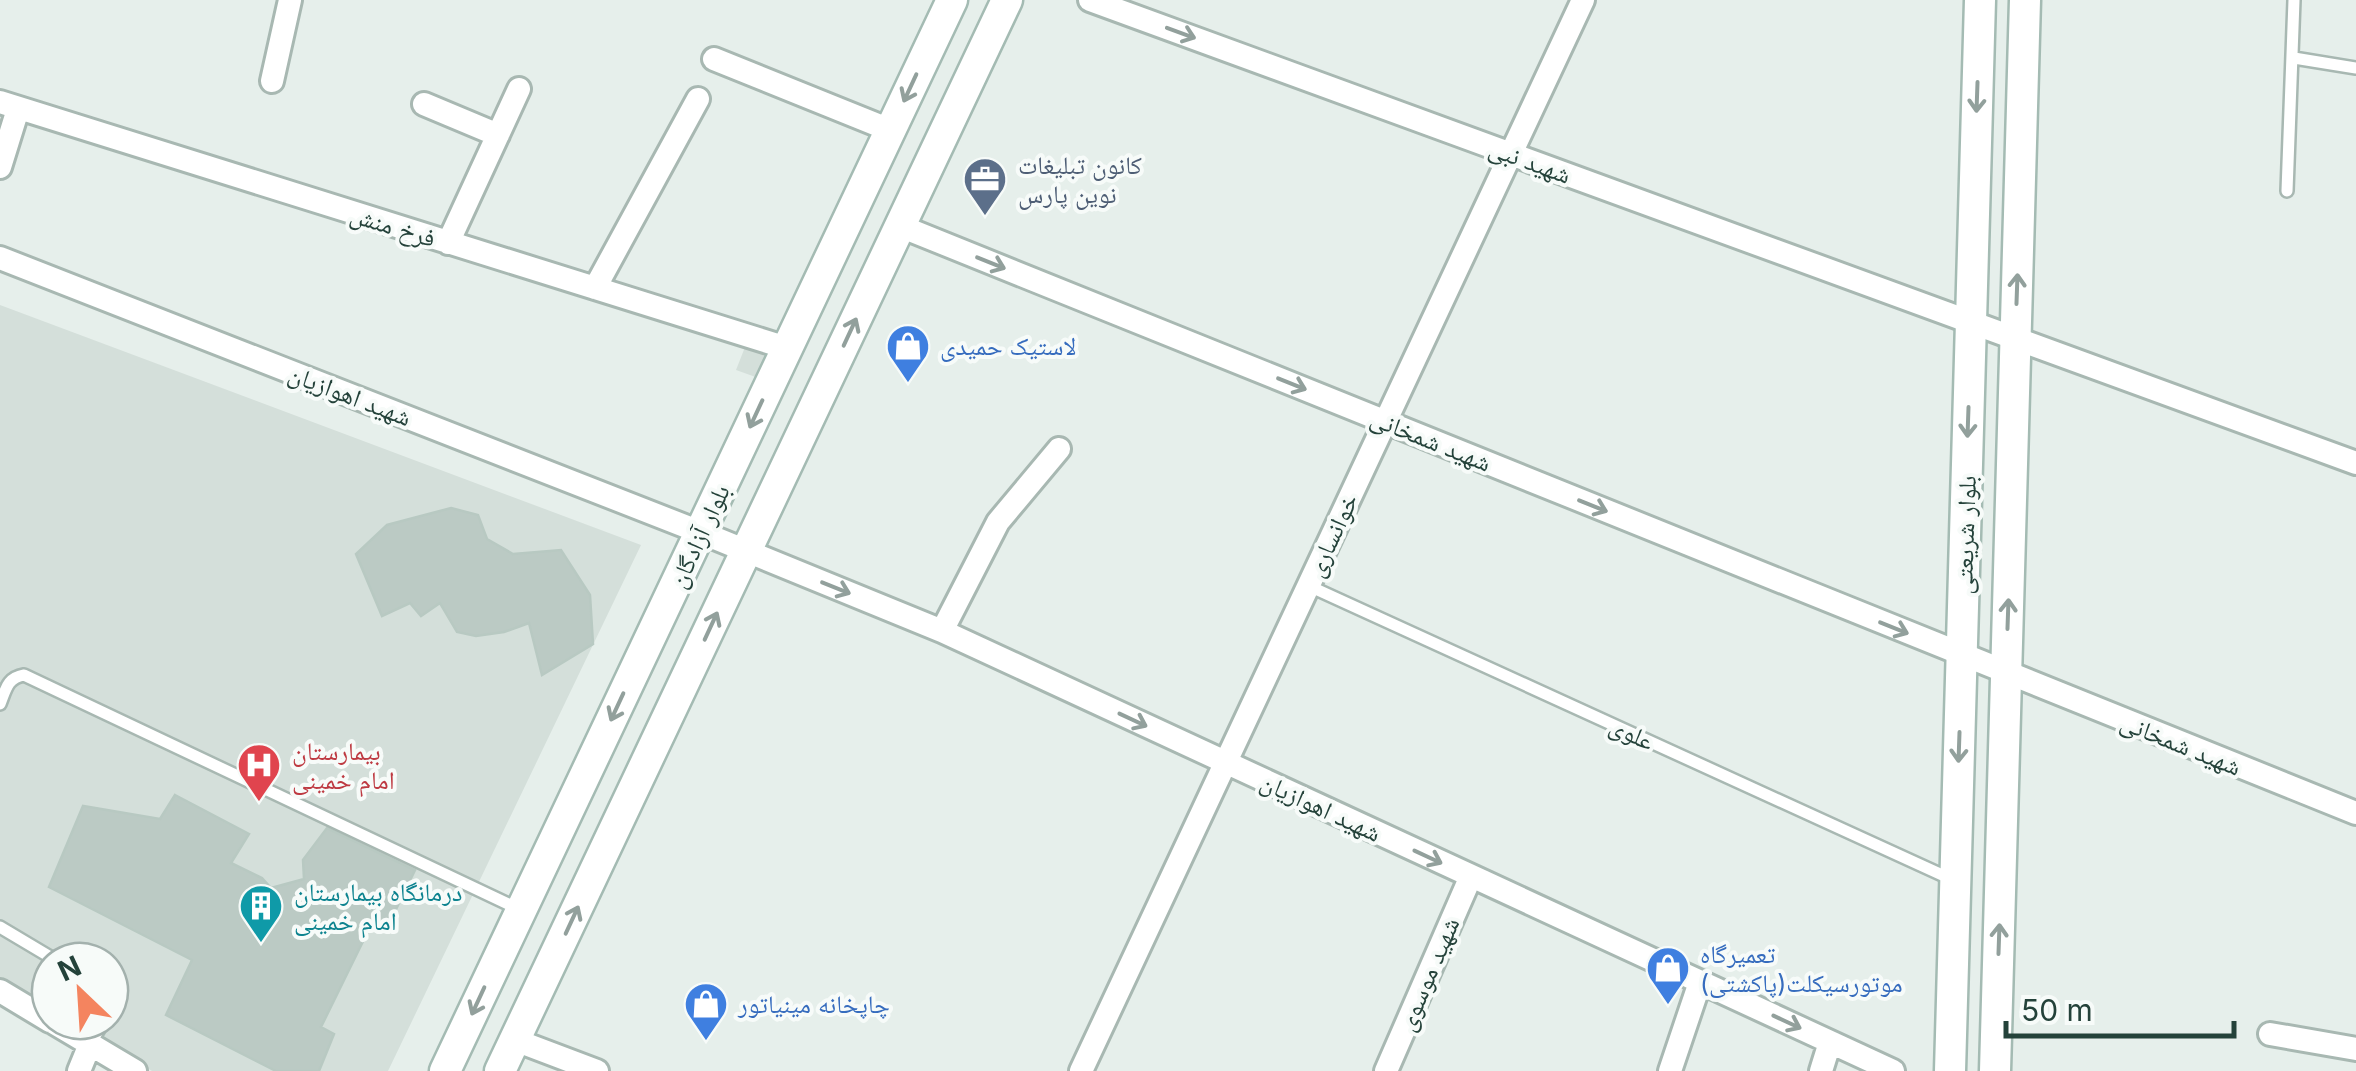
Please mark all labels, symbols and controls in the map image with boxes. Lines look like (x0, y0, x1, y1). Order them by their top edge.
one-way arrow (1165, 25, 1196, 43)
one-way arrow (900, 72, 919, 102)
one-way arrow (1968, 81, 1987, 113)
street label: شهید نبی (1484, 132, 1575, 191)
place label: کانون تبلیغات نوین پارس (1018, 150, 1142, 210)
office icon: کانون تبلیغات نوین پارس (962, 156, 1008, 217)
street label: فرخ منش (346, 199, 439, 254)
one-way arrow (975, 255, 1005, 273)
one-way arrow (2008, 273, 2027, 305)
one-way arrow (842, 317, 860, 348)
shop icon: لاستیک حمیدی (885, 323, 931, 384)
place label: لاستیک حمیدی (940, 331, 1076, 362)
street label: شهید اهوازیان (284, 358, 416, 433)
one-way arrow (1276, 377, 1307, 395)
one-way arrow (746, 398, 765, 428)
street label: شهید شمخانی (1366, 402, 1496, 479)
one-way arrow (1959, 406, 1978, 438)
street label: بلوار شریعتی (1948, 475, 1983, 595)
street label: بلوار آزادگان (662, 480, 737, 593)
street label: خوانساری (1300, 489, 1365, 582)
one-way arrow (1577, 499, 1608, 517)
one-way arrow (821, 581, 851, 599)
one-way arrow (1998, 598, 2017, 630)
one-way arrow (702, 612, 721, 642)
one-way arrow (1879, 620, 1909, 638)
one-way arrow (607, 691, 626, 721)
street label: شهید شمخانی (2116, 706, 2246, 783)
street label: علوی (1604, 710, 1659, 757)
one-way arrow (1118, 712, 1148, 730)
one-way arrow (1949, 731, 1968, 763)
place label: بیمارستان امام خمینی (292, 736, 395, 797)
hospital icon: بیمارستان امام خمینی (236, 742, 282, 803)
street label: شهید اهوازیان (1256, 766, 1386, 849)
one-way arrow (1413, 848, 1443, 867)
place label: درمانگاه بیمارستان امام خمینی (294, 877, 462, 938)
building icon: درمانگاه بیمارستان امام خمینی (238, 883, 284, 944)
one-way arrow (563, 905, 582, 935)
street label: شهید موسوی (1391, 913, 1466, 1036)
one-way arrow (1989, 923, 2008, 955)
place label: تعمیرگاه موتورسیکلت(پاکشتی) (1700, 939, 1903, 999)
north arrow (30, 941, 130, 1041)
shop icon: تعمیرگاه موتورسیکلت(پاکشتی) (1645, 945, 1691, 1006)
text: N (53, 948, 86, 988)
scale bar (2006, 976, 2234, 1038)
shop icon: چاپخانه مینیاتور (683, 981, 729, 1042)
one-way arrow (468, 985, 487, 1015)
place label: چاپخانه مینیاتور (737, 989, 890, 1019)
text: 50 m (2021, 992, 2093, 1028)
one-way arrow (1771, 1014, 1801, 1033)

